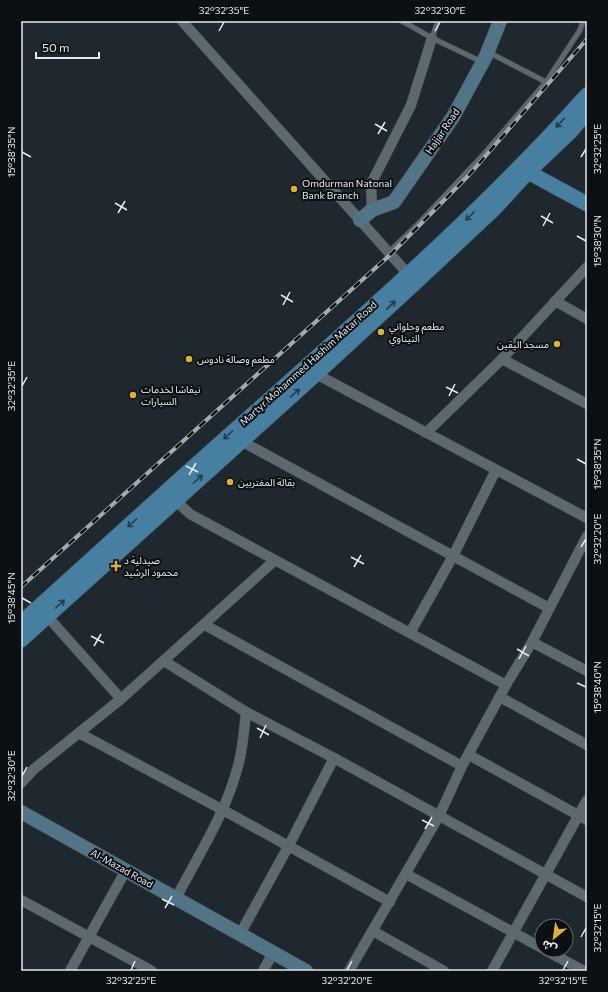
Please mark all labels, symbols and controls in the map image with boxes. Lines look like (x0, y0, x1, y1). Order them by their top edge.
text: 32°32'35"E (199, 4, 249, 16)
text: 32°32'30"E (414, 4, 466, 16)
scale bar (36, 34, 99, 60)
text: 50 m (42, 40, 70, 54)
street label: Hajjar Road (422, 106, 462, 156)
one-way arrow (556, 118, 565, 128)
text: 32°32'25"E (591, 124, 603, 174)
text: 15°38'35"N (5, 126, 17, 178)
place label: Omdurman Natonal Bank Branch (302, 177, 392, 201)
marker: Omdurman Natonal Bank Branch (289, 184, 299, 194)
one-way arrow (465, 211, 475, 221)
text: 15°38'30"N (591, 215, 603, 267)
street label: Martyr Mohammed Hashim Matar Road (237, 298, 379, 428)
one-way arrow (386, 301, 396, 310)
place label: مطعم وحلواني التيناوي (389, 320, 445, 346)
marker: مطعم وحلواني التيناوي (376, 327, 386, 337)
place label: مسجد اليقين (497, 338, 549, 350)
marker: مسجد اليقين (552, 339, 562, 349)
place label: مطعم وصالة نادوس (197, 353, 275, 367)
marker: مطعم وصالة نادوس (184, 354, 194, 364)
text: 32°32'35"E (5, 361, 17, 411)
place label: نيفاشا لخدمات السيارات (141, 383, 201, 408)
one-way arrow (290, 388, 301, 397)
marker: نيفاشا لخدمات السيارات (128, 390, 138, 400)
one-way arrow (223, 431, 234, 440)
text: 15°38'35"N (591, 438, 603, 490)
one-way arrow (193, 475, 203, 484)
place label: بقالة المغتربين (238, 476, 295, 489)
marker: بقالة المغتربين (225, 477, 235, 487)
text: 32°32'20"E (591, 513, 603, 564)
one-way arrow (127, 518, 137, 527)
place label: صيدلية د محمود الرشيد (124, 554, 178, 579)
marker: صيدلية د محمود الرشيد (111, 561, 121, 571)
text: 15°38'45"N (5, 572, 17, 624)
one-way arrow (55, 599, 65, 609)
text: 15°38'40"N (591, 661, 603, 713)
text: 32°32'30"E (5, 750, 17, 802)
street label: Al-Mazad Road (89, 846, 156, 890)
text: 32°32'15"E (591, 903, 603, 952)
north arrow (534, 918, 574, 958)
text: ش (539, 937, 559, 957)
text: 32°32'25"E (106, 974, 156, 986)
text: 32°32'20"E (322, 974, 373, 986)
text: 32°32'15"E (539, 974, 588, 986)

